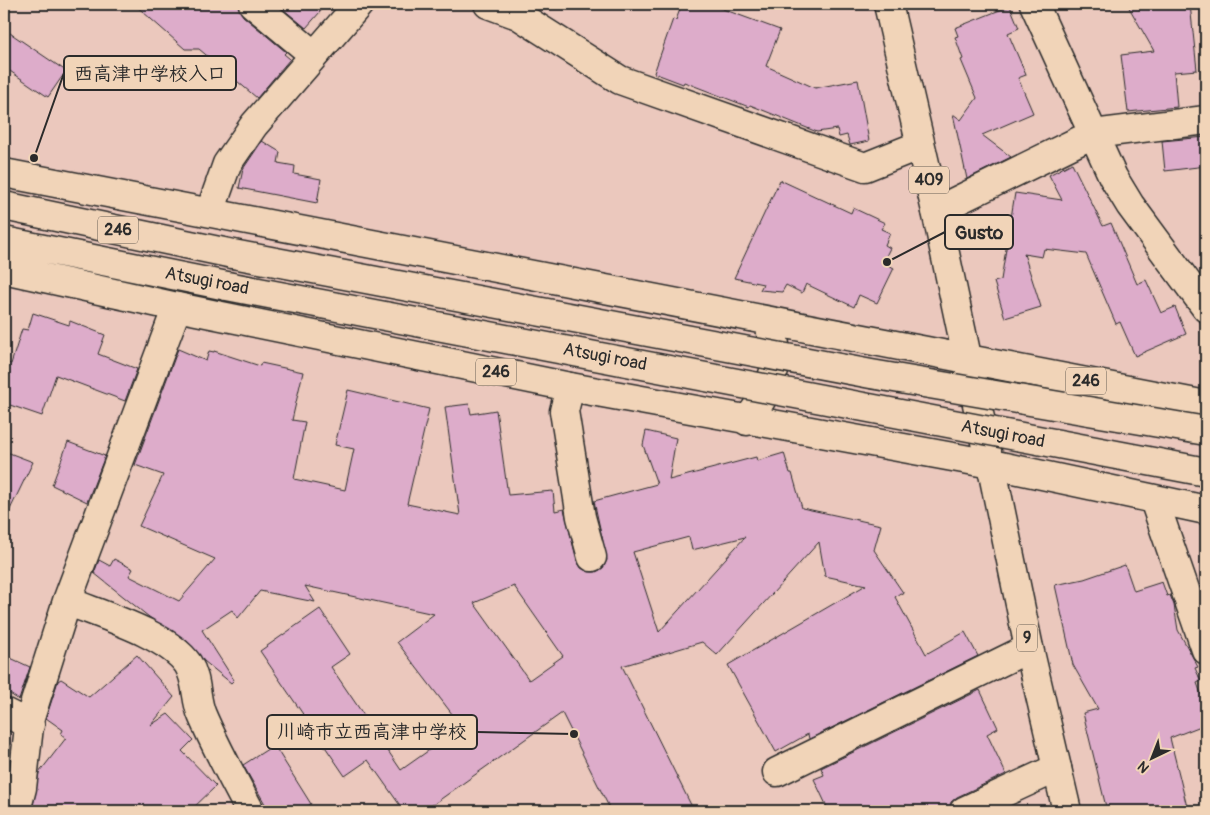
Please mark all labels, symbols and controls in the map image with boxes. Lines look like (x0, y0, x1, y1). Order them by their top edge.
callout: 西高津中学校入口 (64, 56, 236, 90)
text: 西高津中学校入口 (74, 62, 226, 86)
road number: 409 (909, 166, 949, 194)
callout: Gusto (945, 215, 1013, 249)
road number: 246 (98, 216, 138, 244)
text: Gusto (955, 221, 1004, 245)
street label: Atsugi road (163, 262, 251, 300)
street label: Atsugi road (561, 338, 649, 376)
road number: 246 (476, 358, 516, 386)
road number: 246 (1066, 368, 1106, 394)
street label: Atsugi road (959, 415, 1047, 453)
road number: 9 (1017, 624, 1037, 651)
callout: 川崎市立西高津中学校 (267, 715, 477, 749)
text: 川崎市立西高津中学校 (277, 720, 467, 744)
north arrow (1128, 732, 1178, 782)
text: N (1134, 758, 1153, 777)

